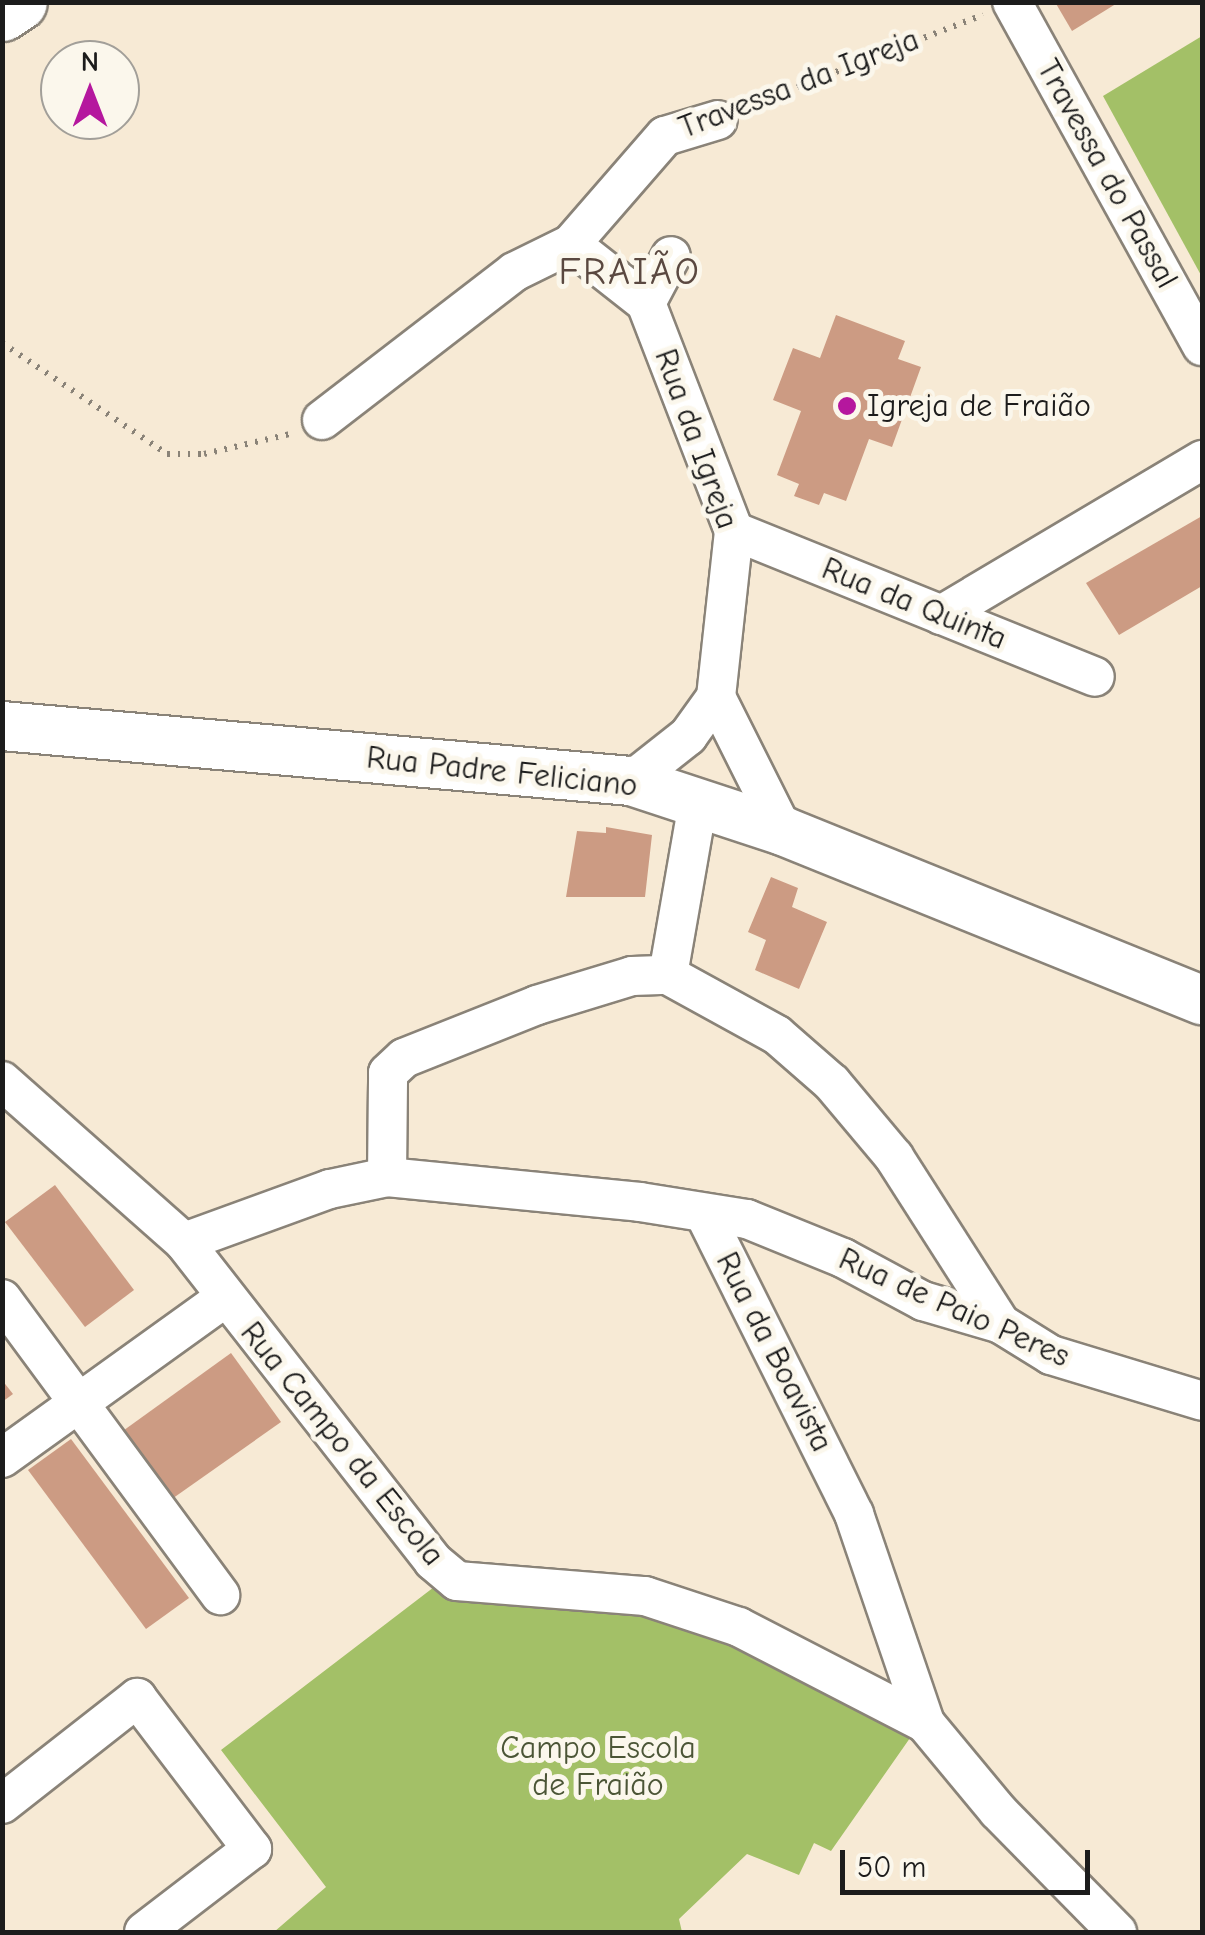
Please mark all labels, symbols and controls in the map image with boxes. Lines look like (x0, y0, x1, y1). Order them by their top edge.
street label: Travessa da Igreja (674, 21, 924, 147)
north arrow (40, 40, 140, 140)
text: N (81, 46, 99, 78)
street label: Travessa do Passal (1028, 53, 1186, 295)
district label: FRAIÃO (559, 250, 701, 296)
street label: Rua da Igreja (646, 344, 746, 534)
place label: Igreja de Fraião (867, 387, 1091, 425)
marker: Igreja de Fraião (836, 395, 858, 417)
street label: Rua da Quinta (816, 550, 1012, 658)
street label: Rua Padre Feliciano (365, 739, 639, 805)
street label: Rua de Paio Peres (833, 1240, 1075, 1376)
street label: Rua da Boavista (707, 1246, 841, 1458)
street label: Rua Campo da Escola (232, 1314, 452, 1574)
park label: Campo Escola de Fraião (500, 1730, 696, 1805)
scale bar (845, 1830, 1095, 1892)
text: 50 m (857, 1850, 926, 1885)

